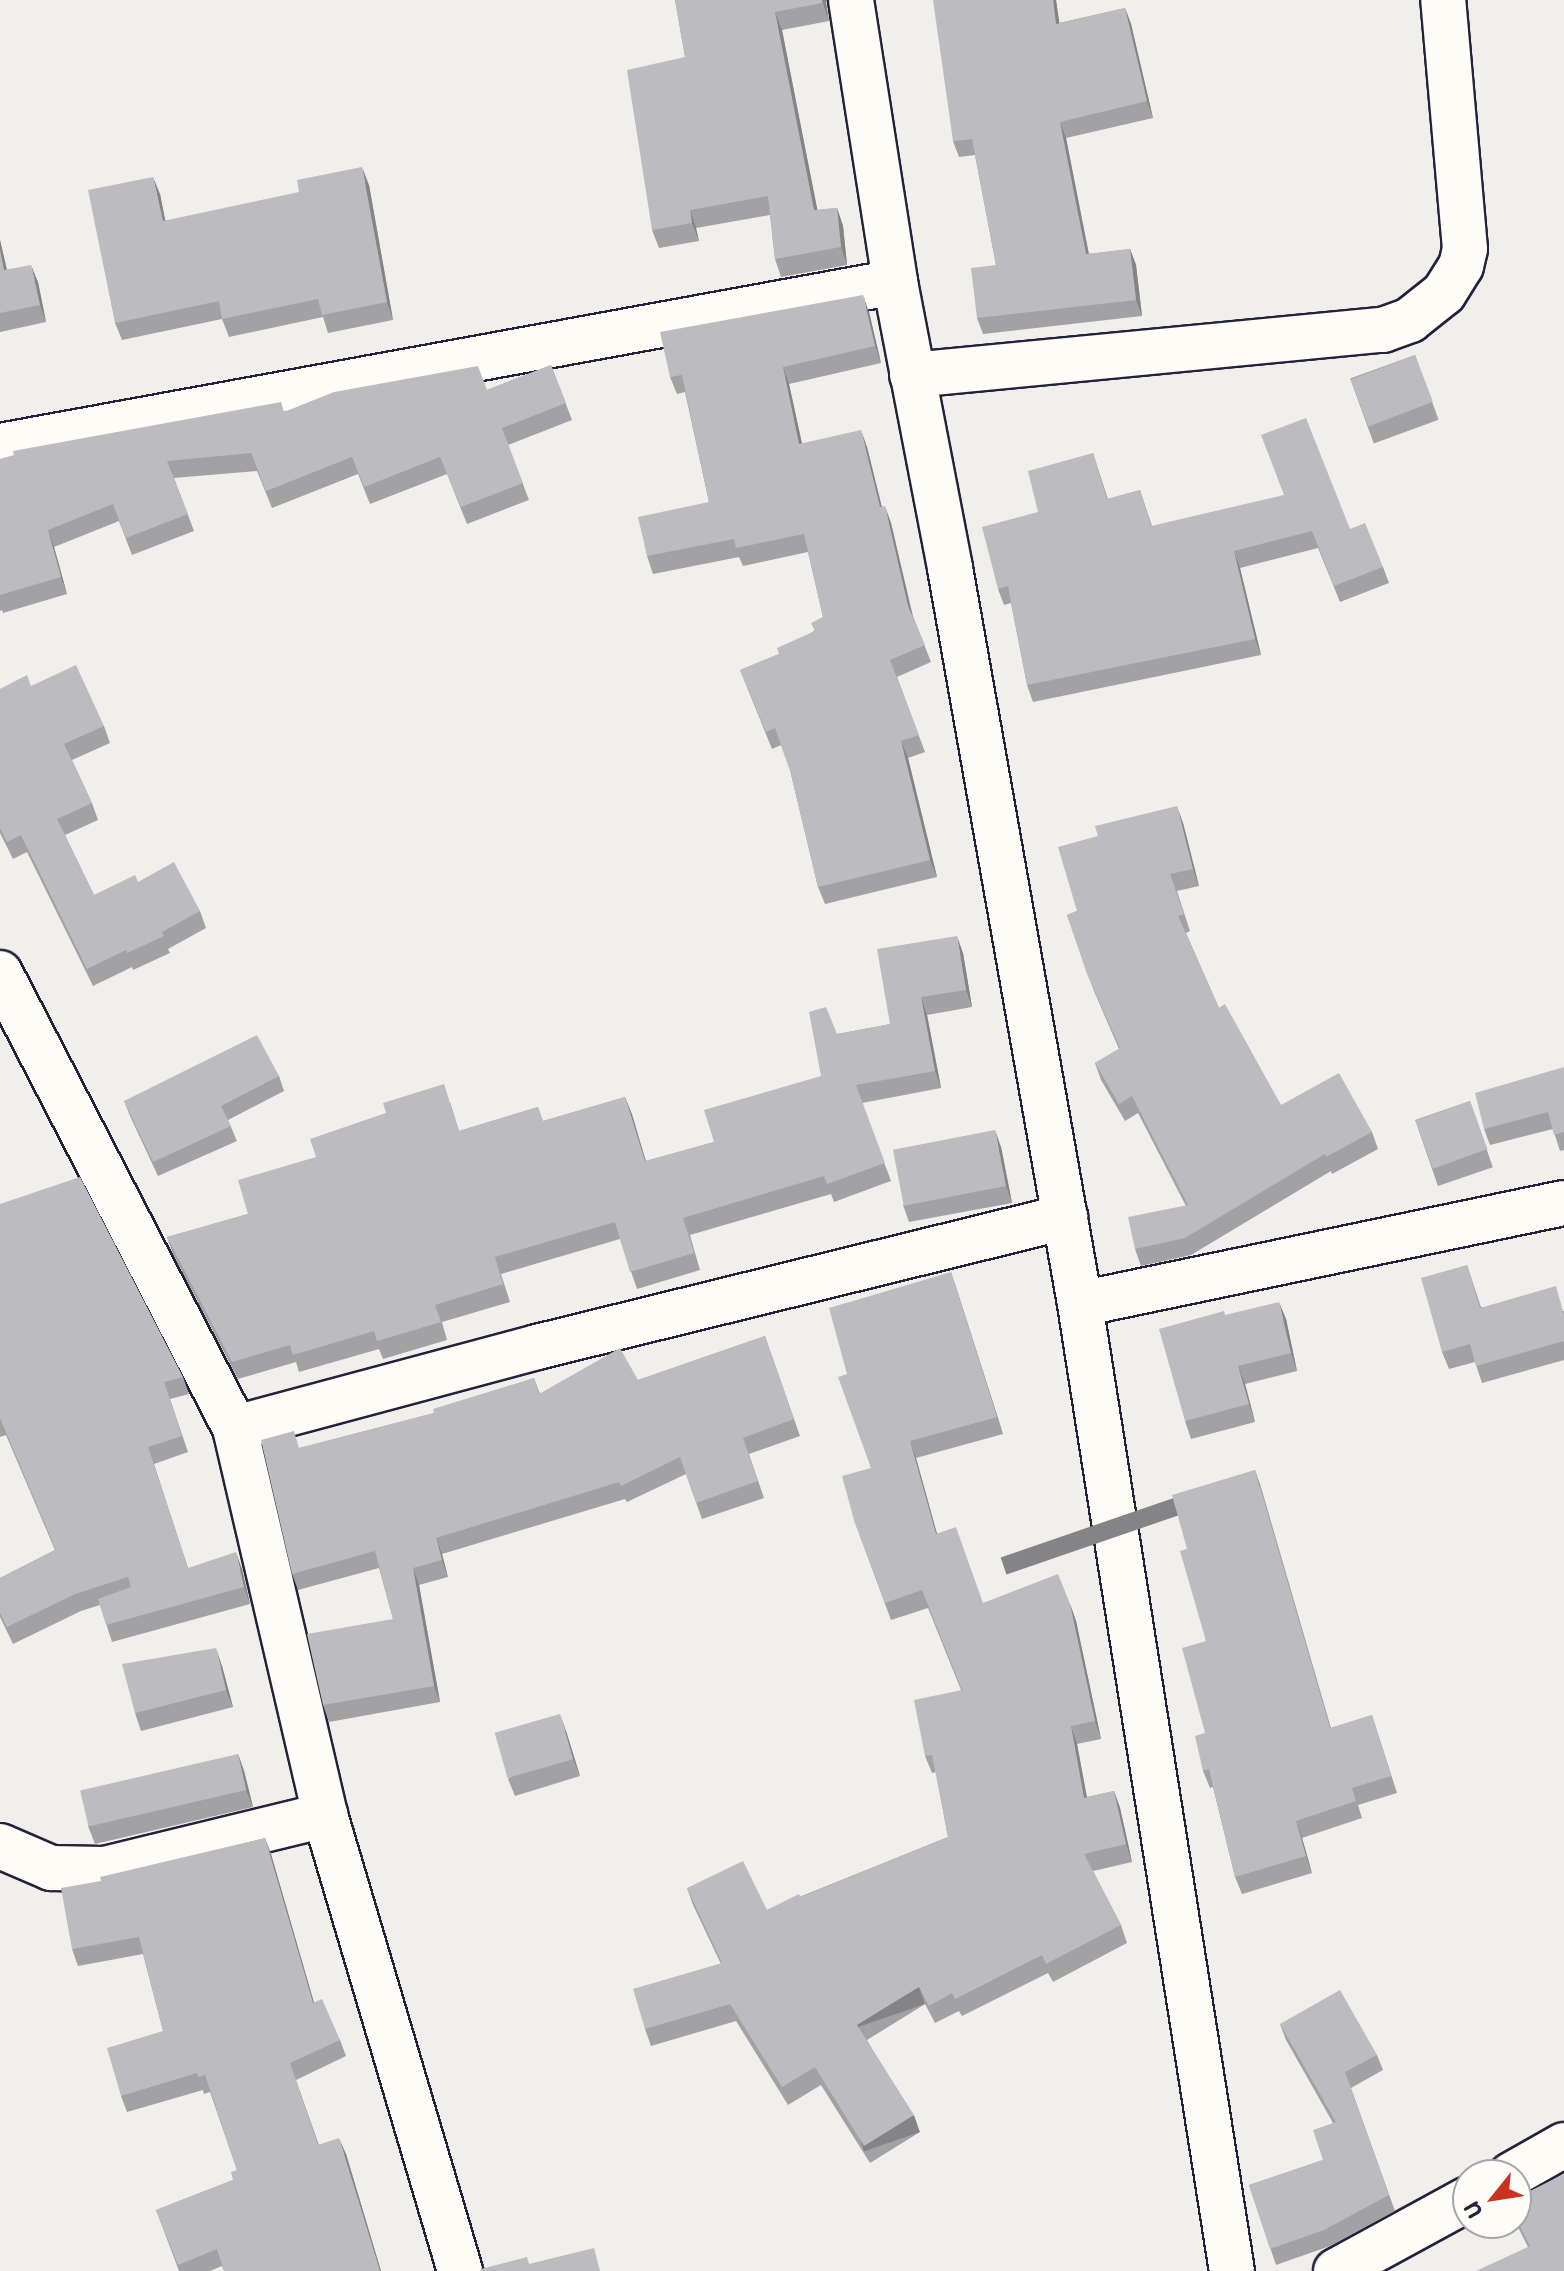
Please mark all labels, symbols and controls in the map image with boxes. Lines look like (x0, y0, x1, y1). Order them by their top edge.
north arrow (1452, 2159, 1532, 2239)
text: U (1456, 2196, 1489, 2224)

